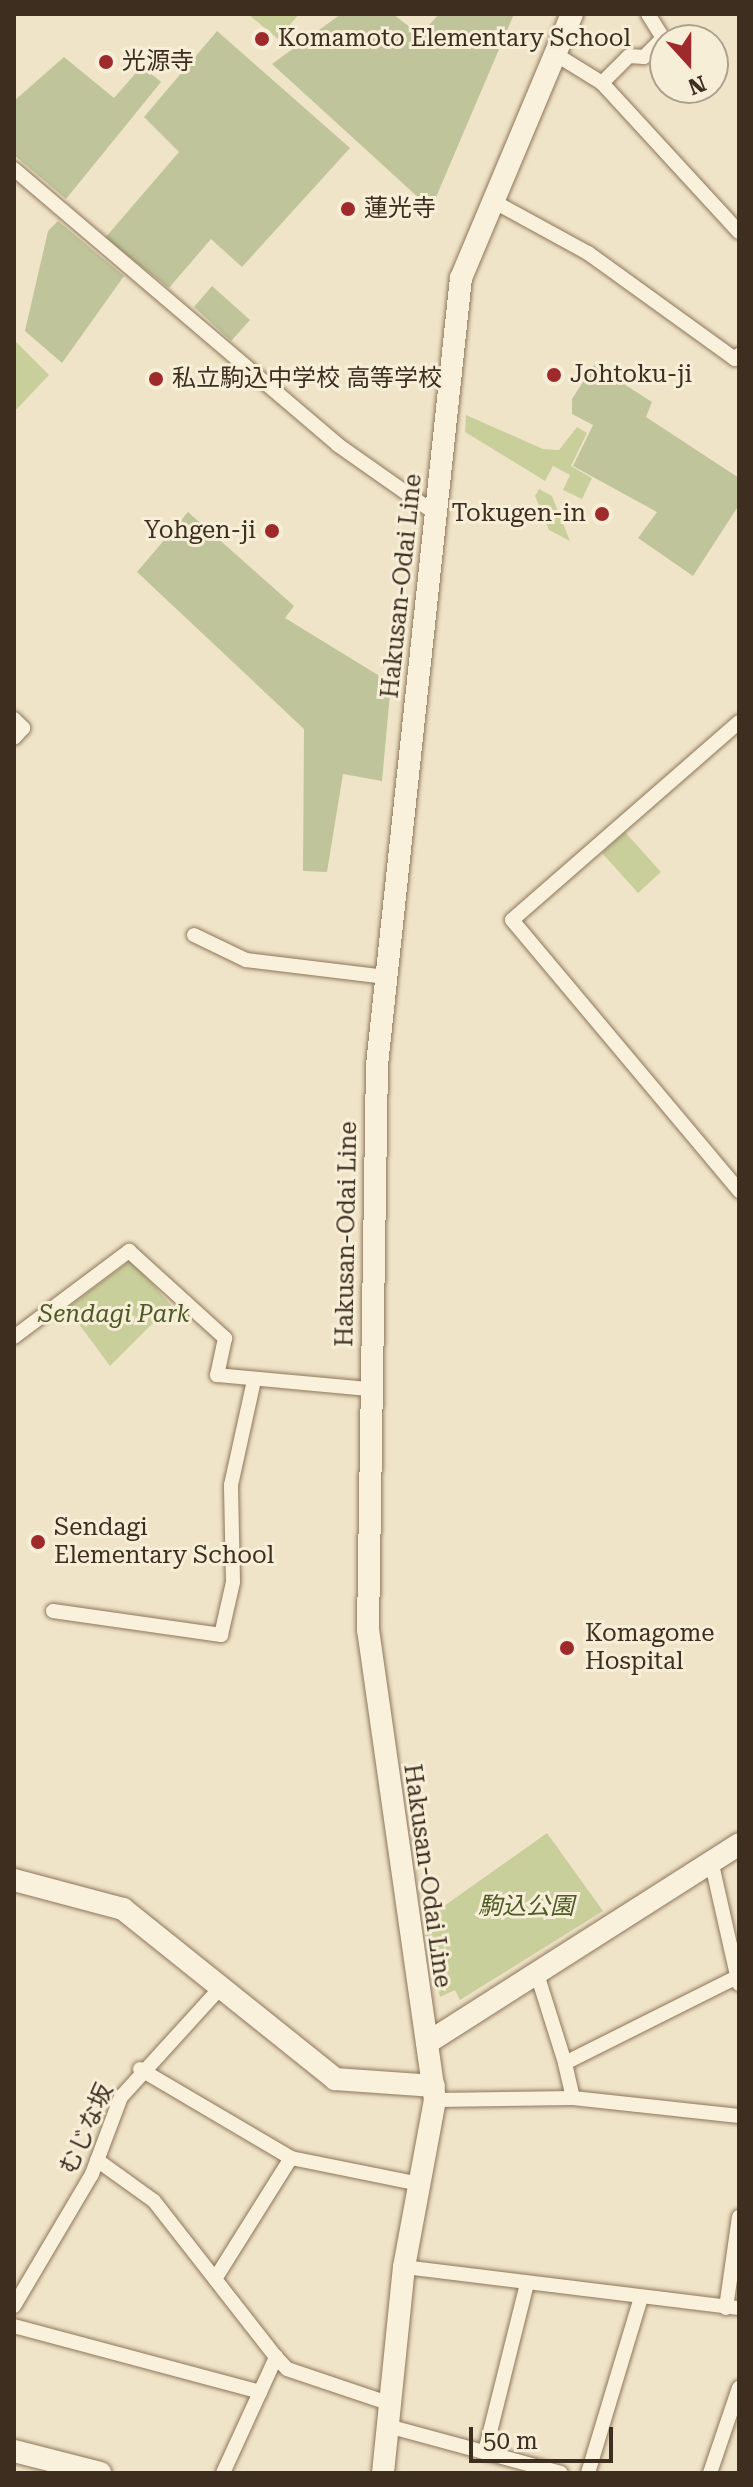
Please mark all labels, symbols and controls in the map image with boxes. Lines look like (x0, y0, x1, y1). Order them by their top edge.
north arrow (649, 24, 729, 104)
place label: Komamoto Elementary School (278, 25, 631, 53)
marker: Komamoto Elementary School (253, 30, 271, 48)
place label: 光源寺 (122, 48, 194, 76)
marker: 光源寺 (97, 53, 115, 71)
text: N (685, 70, 709, 100)
place label: 蓮光寺 (364, 195, 436, 223)
marker: 蓮光寺 (339, 200, 357, 218)
place label: Johtoku-ji (570, 361, 692, 389)
place label: 私立駒込中学校 高等学校 (172, 365, 442, 393)
marker: Johtoku-ji (545, 366, 563, 384)
marker: 私立駒込中学校 高等学校 (147, 370, 165, 388)
street label: Hakusan-Odai Line (376, 472, 428, 700)
place label: Tokugen-in (451, 500, 586, 528)
marker: Tokugen-in (593, 505, 611, 523)
place label: Yohgen-ji (144, 517, 256, 545)
marker: Yohgen-ji (263, 522, 281, 540)
street label: Hakusan-Odai Line (331, 1121, 363, 1347)
park label: Sendagi Park (38, 1301, 190, 1329)
place label: Sendagi Elementary School (54, 1514, 274, 1570)
marker: Sendagi Elementary School (29, 1533, 47, 1551)
place label: Komagome Hospital (585, 1620, 714, 1676)
marker: Komagome Hospital (556, 1637, 578, 1659)
street label: Hakusan-Odai Line (397, 1762, 457, 1990)
park label: 駒込公園 (478, 1893, 574, 1921)
street label: むじな坂 (54, 2079, 120, 2179)
scale bar (473, 2411, 617, 2461)
text: 50 m (483, 2427, 538, 2455)

